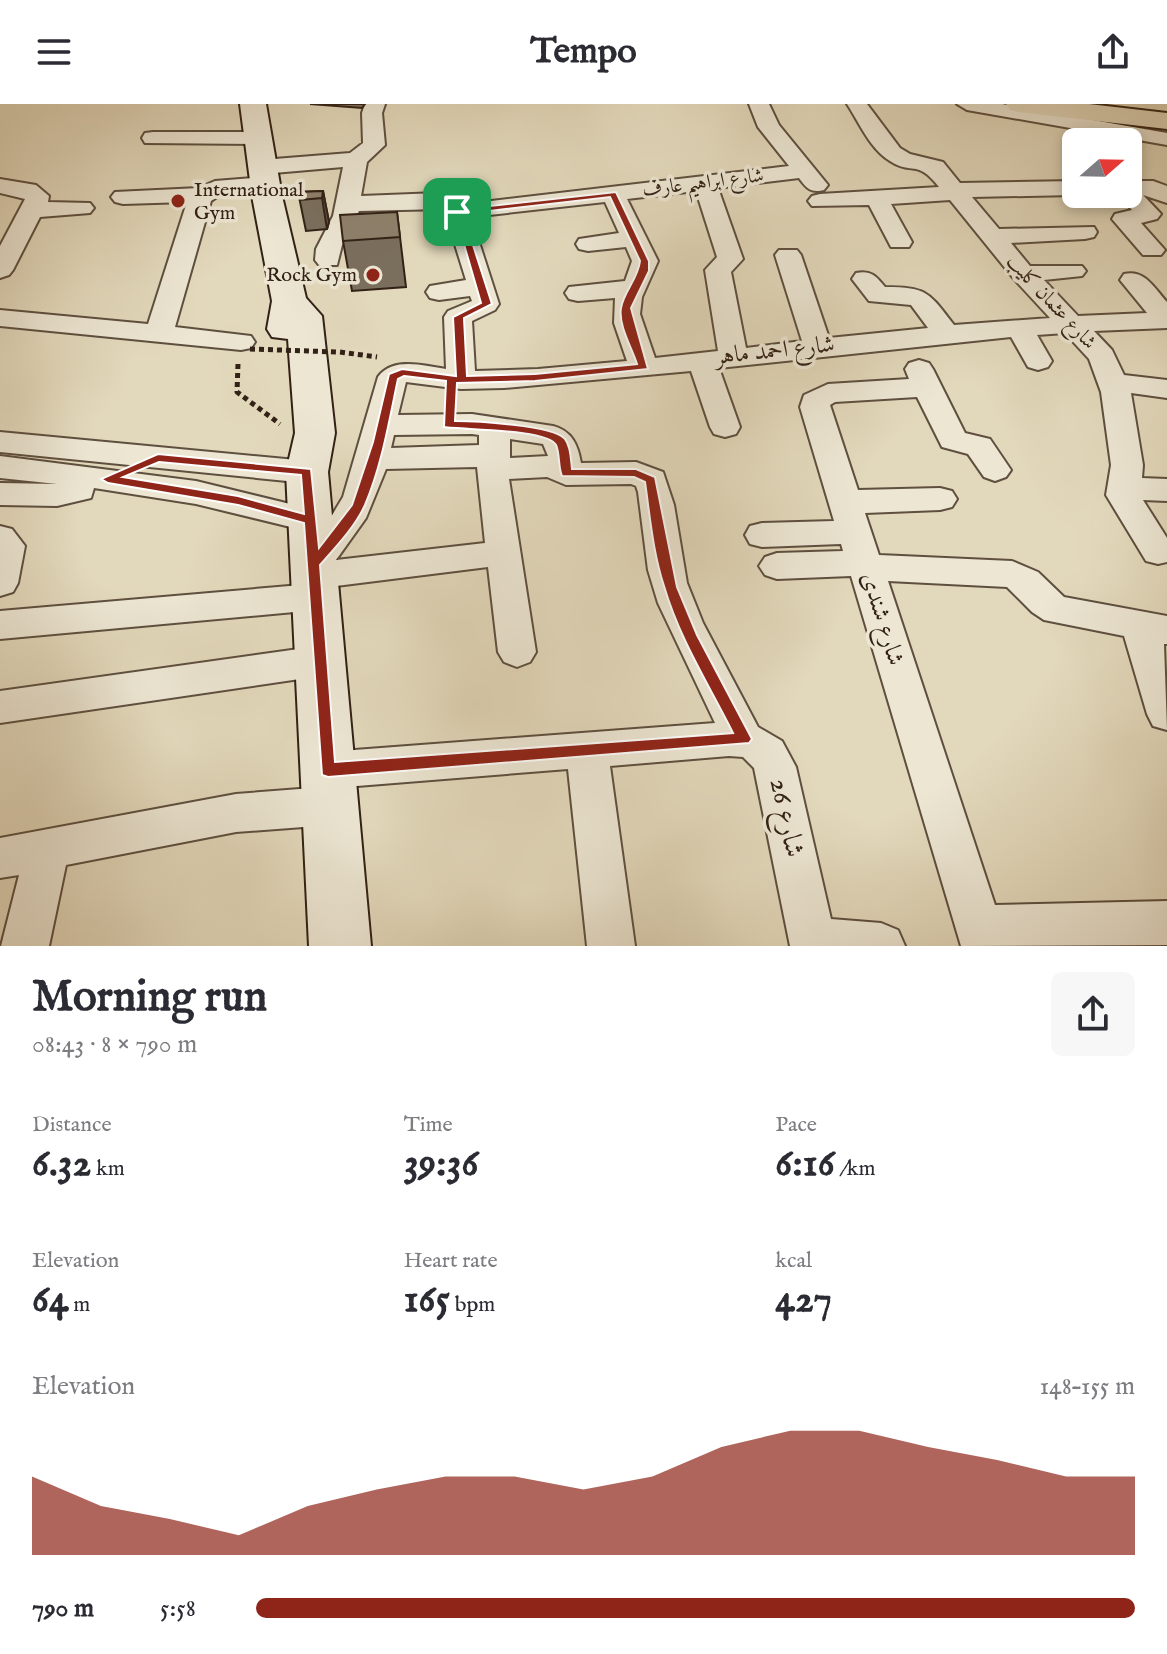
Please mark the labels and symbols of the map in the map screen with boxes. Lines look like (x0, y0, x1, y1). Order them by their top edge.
north arrow (1062, 128, 1142, 208)
street label: شارع ابراهيم عارف (641, 163, 766, 209)
place label: International Gym (194, 178, 304, 226)
pin (423, 178, 491, 246)
marker: International Gym (169, 192, 187, 210)
street label: شارع عثمان كليب (998, 249, 1101, 358)
place label: Rock Gym (266, 263, 357, 288)
marker: Rock Gym (364, 266, 382, 284)
street label: شارع احمد ماهر (711, 329, 837, 376)
street label: شارع شندى (850, 569, 911, 670)
street label: شارع 26 (757, 775, 811, 861)

